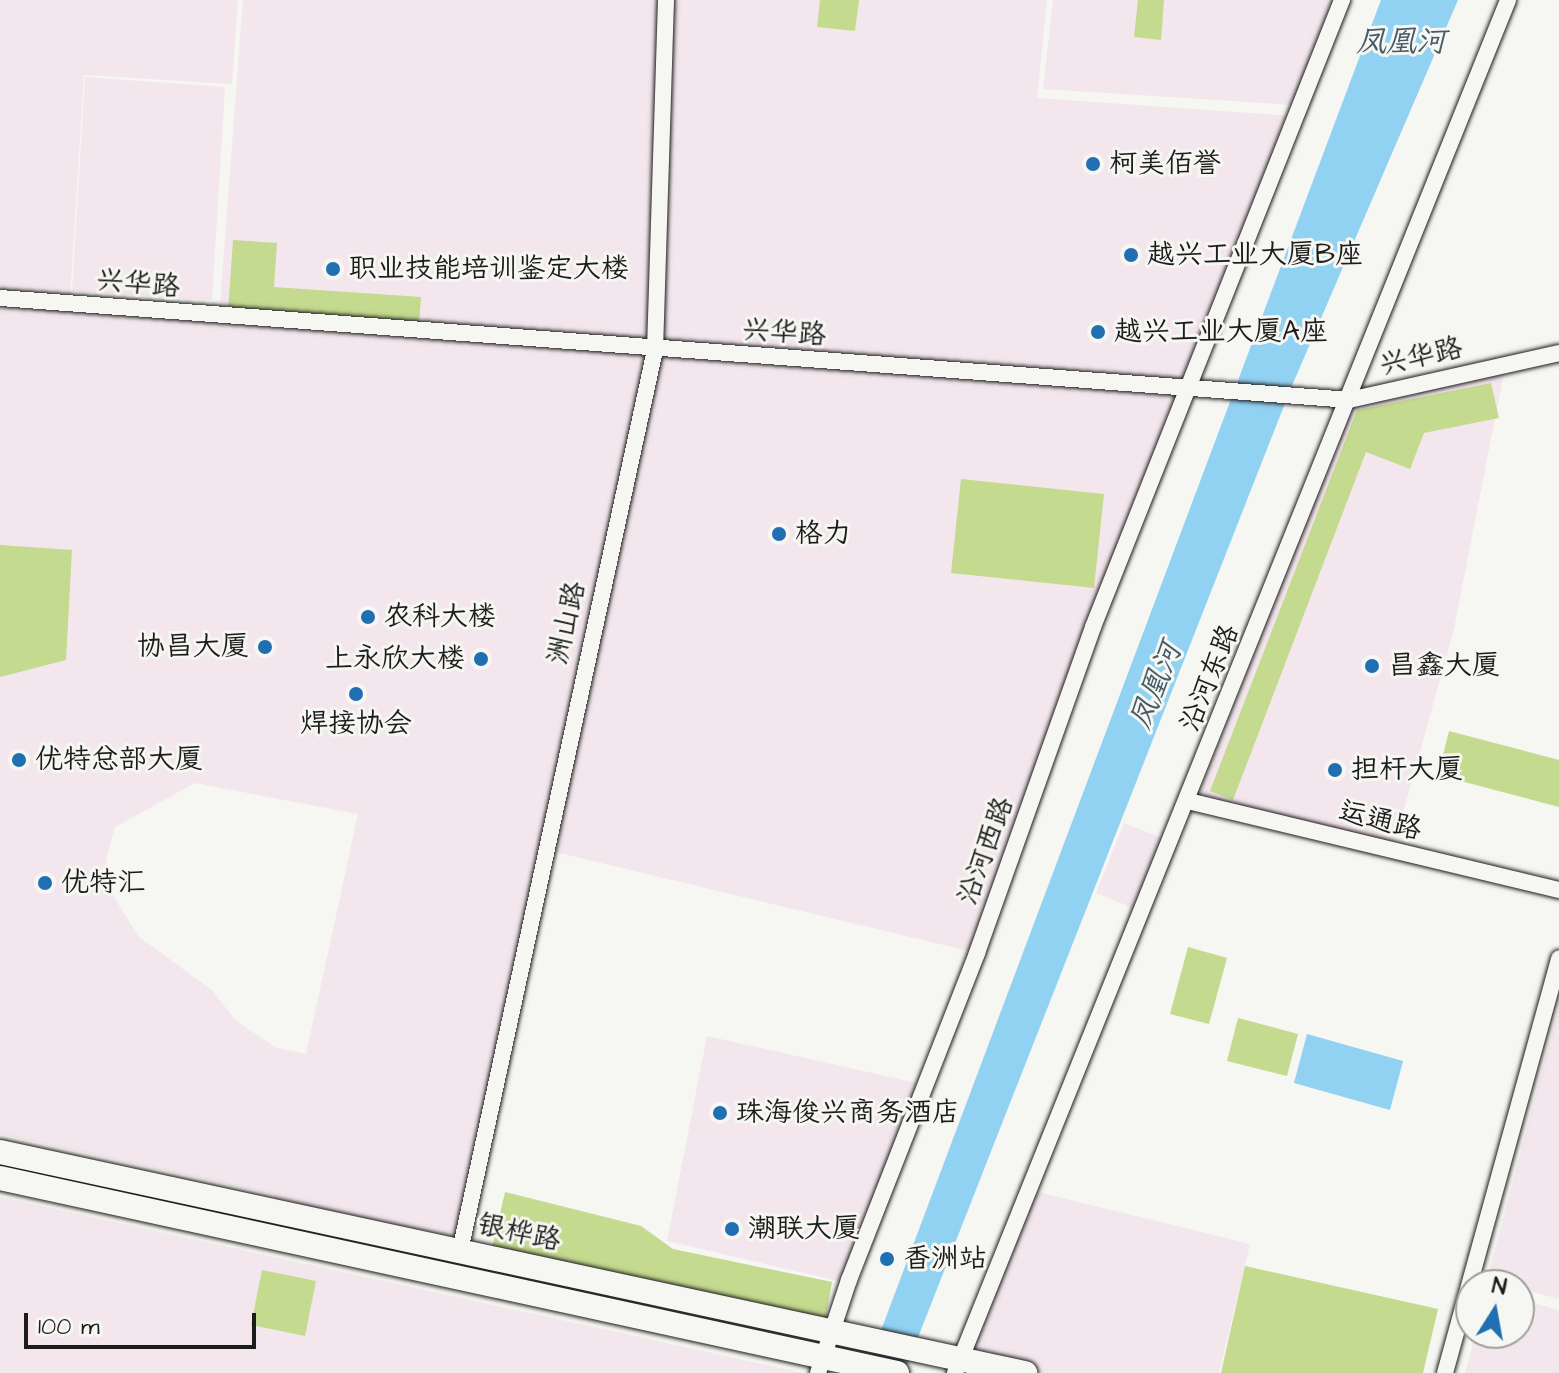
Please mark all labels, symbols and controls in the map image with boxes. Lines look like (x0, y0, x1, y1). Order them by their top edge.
water label: 凤凰河 (1356, 24, 1446, 60)
place label: 柯美佰誉 (1109, 147, 1221, 181)
marker: 柯美佰誉 (1084, 155, 1102, 173)
place label: 越兴工业大厦B座 (1147, 238, 1363, 272)
marker: 越兴工业大厦B座 (1122, 246, 1140, 264)
place label: 职业技能培训鉴定大楼 (349, 252, 629, 286)
marker: 职业技能培训鉴定大楼 (324, 260, 342, 278)
street label: 兴华路 (95, 264, 181, 304)
street label: 兴华路 (741, 313, 827, 353)
place label: 越兴工业大厦A座 (1114, 315, 1328, 349)
marker: 越兴工业大厦A座 (1089, 323, 1107, 341)
street label: 兴华路 (1376, 331, 1466, 383)
place label: 格力 (795, 517, 851, 551)
marker: 格力 (770, 525, 788, 543)
street label: 洲山路 (541, 578, 593, 668)
place label: 农科大楼 (384, 600, 496, 634)
marker: 农科大楼 (359, 608, 377, 626)
street label: 沿河东路 (1173, 620, 1247, 736)
place label: 协昌大厦 (137, 630, 249, 664)
marker: 协昌大厦 (256, 638, 274, 656)
water label: 凤凰河 (1122, 638, 1190, 734)
place label: 上永欣大楼 (325, 642, 465, 676)
place label: 昌鑫大厦 (1388, 649, 1500, 683)
marker: 上永欣大楼 (472, 650, 490, 668)
marker: 昌鑫大厦 (1363, 657, 1381, 675)
marker: 焊接协会 (347, 685, 365, 703)
place label: 焊接协会 (300, 707, 412, 741)
place label: 优特总部大厦 (35, 743, 203, 777)
marker: 优特总部大厦 (10, 751, 28, 769)
place label: 担杆大厦 (1351, 753, 1463, 787)
marker: 担杆大厦 (1326, 761, 1344, 779)
street label: 沿河西路 (951, 793, 1021, 909)
street label: 运通路 (1335, 795, 1425, 847)
place label: 优特汇 (61, 866, 145, 900)
marker: 优特汇 (36, 874, 54, 892)
place label: 珠海俊兴商务酒店 (736, 1096, 960, 1130)
marker: 珠海俊兴商务酒店 (711, 1104, 729, 1122)
street label: 银桦路 (474, 1208, 564, 1258)
place label: 潮联大厦 (748, 1212, 860, 1246)
marker: 潮联大厦 (723, 1220, 741, 1238)
place label: 香洲站 (903, 1242, 987, 1276)
marker: 香洲站 (878, 1250, 896, 1268)
north arrow (1455, 1269, 1535, 1349)
text: N (1490, 1270, 1509, 1303)
scale bar (28, 1297, 260, 1347)
text: 100 m (38, 1310, 100, 1344)

